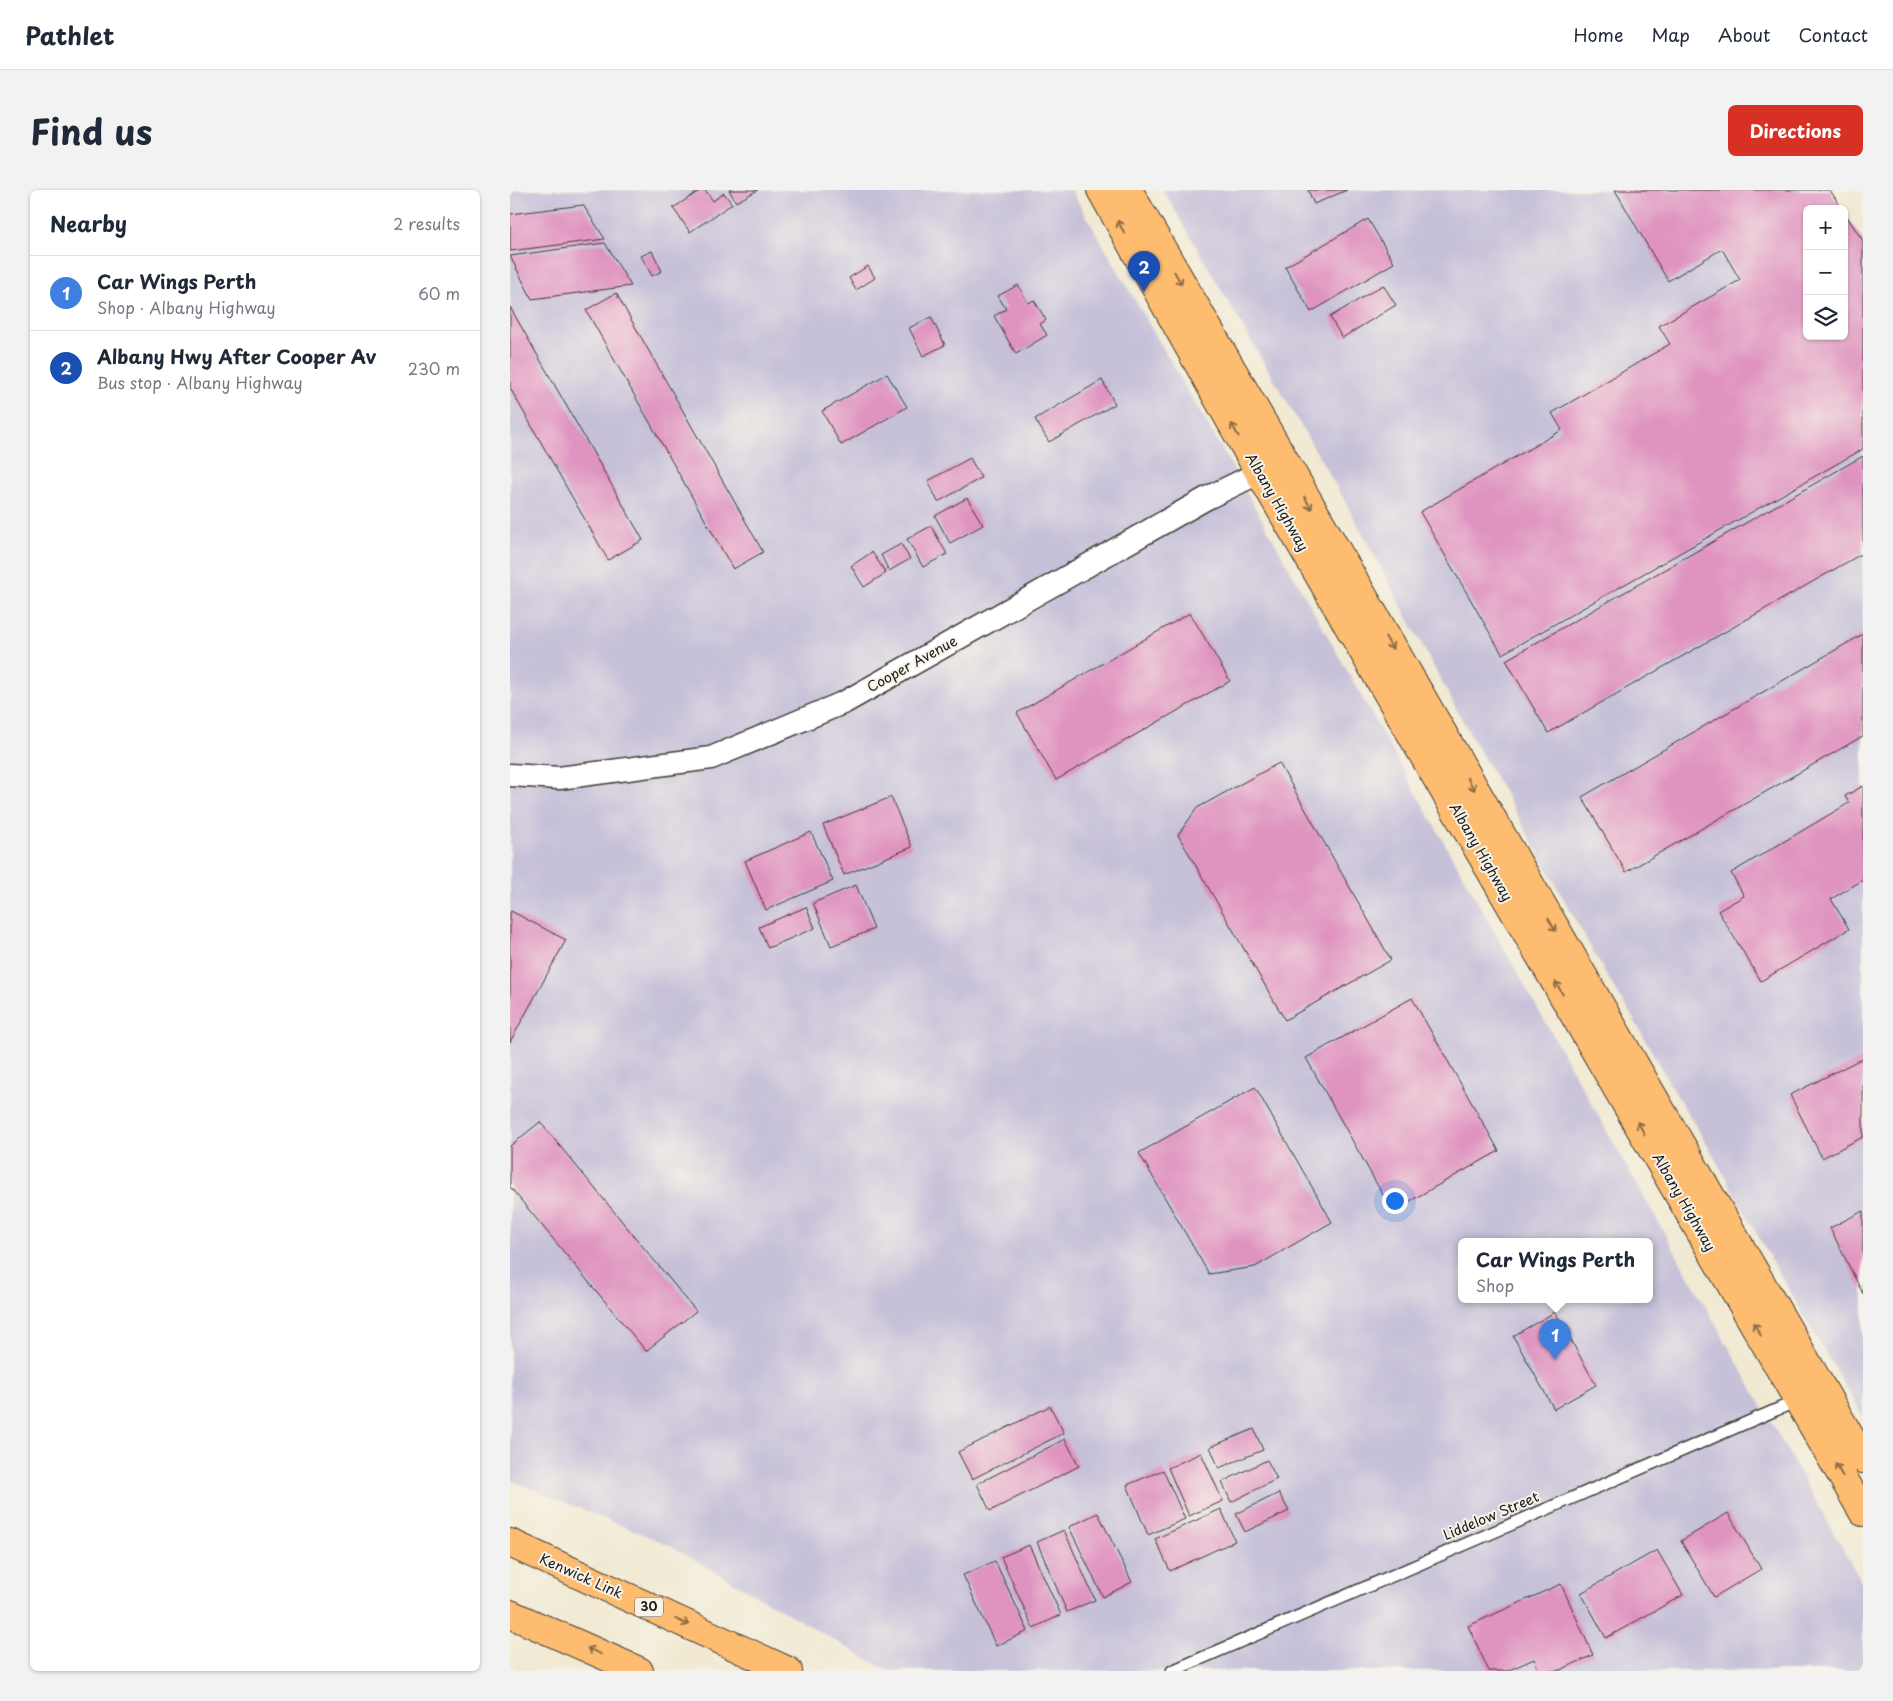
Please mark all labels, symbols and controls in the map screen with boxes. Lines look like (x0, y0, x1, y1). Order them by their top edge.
text: Pathlet (25, 17, 115, 53)
text: Home (1573, 21, 1623, 48)
text: Map (1651, 21, 1690, 48)
text: About (1718, 21, 1770, 48)
text: Contact (1798, 21, 1868, 48)
text: Find us (30, 104, 152, 157)
button: Directions (1728, 105, 1863, 156)
map controls (1803, 205, 1848, 340)
button: + (1803, 205, 1848, 250)
text: Nearby (50, 207, 127, 239)
text: 2 results (393, 211, 460, 235)
one-way arrow (1116, 220, 1126, 235)
button: − (1803, 250, 1848, 295)
pin: 2 (1128, 251, 1160, 292)
text: Car Wings Perth (97, 267, 256, 295)
one-way arrow (1173, 270, 1183, 285)
text: 1 (62, 281, 70, 305)
text: 60 m (418, 281, 460, 305)
text: Shop · Albany Highway (97, 295, 276, 319)
button: layers (1803, 295, 1848, 340)
text: Albany Hwy After Cooper Av (97, 342, 376, 370)
text: 2 (60, 356, 72, 380)
text: 230 m (408, 356, 460, 380)
text: Bus stop · Albany Highway (97, 370, 302, 394)
one-way arrow (1230, 423, 1240, 437)
street label: Albany Highway (1241, 449, 1314, 555)
one-way arrow (1303, 495, 1313, 509)
street label: Cooper Avenue (863, 630, 961, 697)
one-way arrow (1385, 636, 1395, 650)
one-way arrow (1467, 776, 1476, 791)
street label: Albany Highway (1445, 799, 1518, 905)
one-way arrow (1548, 917, 1558, 931)
one-way arrow (1554, 981, 1564, 995)
one-way arrow (1635, 1122, 1645, 1136)
street label: Albany Highway (1648, 1149, 1721, 1255)
your location (1382, 1188, 1408, 1214)
popup (1458, 1238, 1653, 1303)
text: Car Wings Perth (1476, 1245, 1635, 1273)
text: Shop (1476, 1273, 1514, 1297)
pin: 1 (1539, 1319, 1571, 1360)
one-way arrow (1752, 1322, 1762, 1337)
one-way arrow (1833, 1463, 1843, 1478)
street label: Liddelow Street (1440, 1486, 1542, 1545)
street label: Kenwick Link (536, 1548, 626, 1603)
road number: 30 (635, 1598, 663, 1616)
one-way arrow (674, 1617, 689, 1627)
one-way arrow (587, 1646, 602, 1656)

